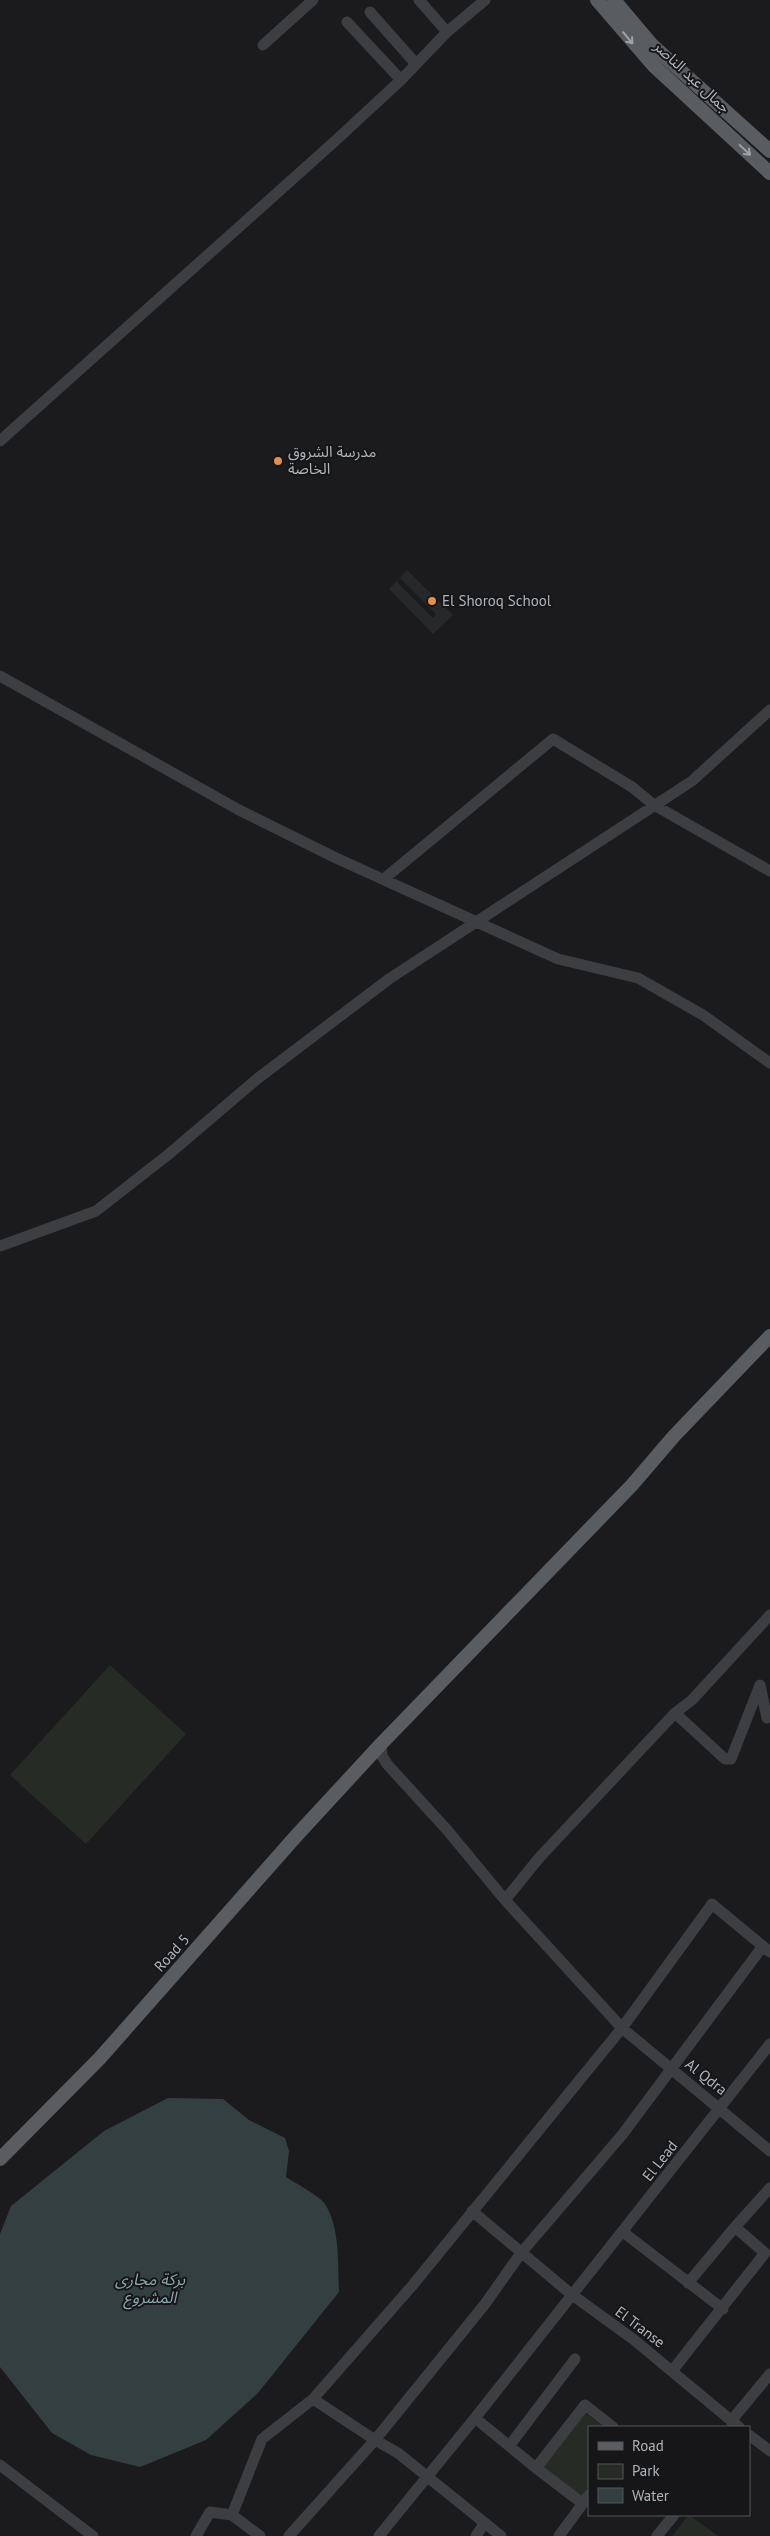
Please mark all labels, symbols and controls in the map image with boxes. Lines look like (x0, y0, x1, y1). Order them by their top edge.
one-way arrow (622, 31, 634, 44)
street label: جمال عبد الناصر (649, 36, 735, 117)
one-way arrow (739, 144, 752, 156)
place label: مدرسة الشروق الخاصة (288, 442, 376, 478)
marker: مدرسة الشروق الخاصة (272, 455, 284, 467)
place label: El Shoroq School (442, 591, 552, 610)
marker: El Shoroq School (426, 595, 438, 607)
street label: Road 5 (150, 1930, 193, 1975)
street label: Al Qdra (682, 2054, 731, 2099)
street label: El Lead (638, 2137, 681, 2185)
water label: بركة مجارى المشروع (115, 2269, 186, 2310)
street label: El Transe (612, 2302, 669, 2351)
legend (588, 2426, 750, 2516)
text: Road (632, 2436, 664, 2455)
text: Park (632, 2461, 660, 2480)
text: Water (632, 2486, 669, 2505)

